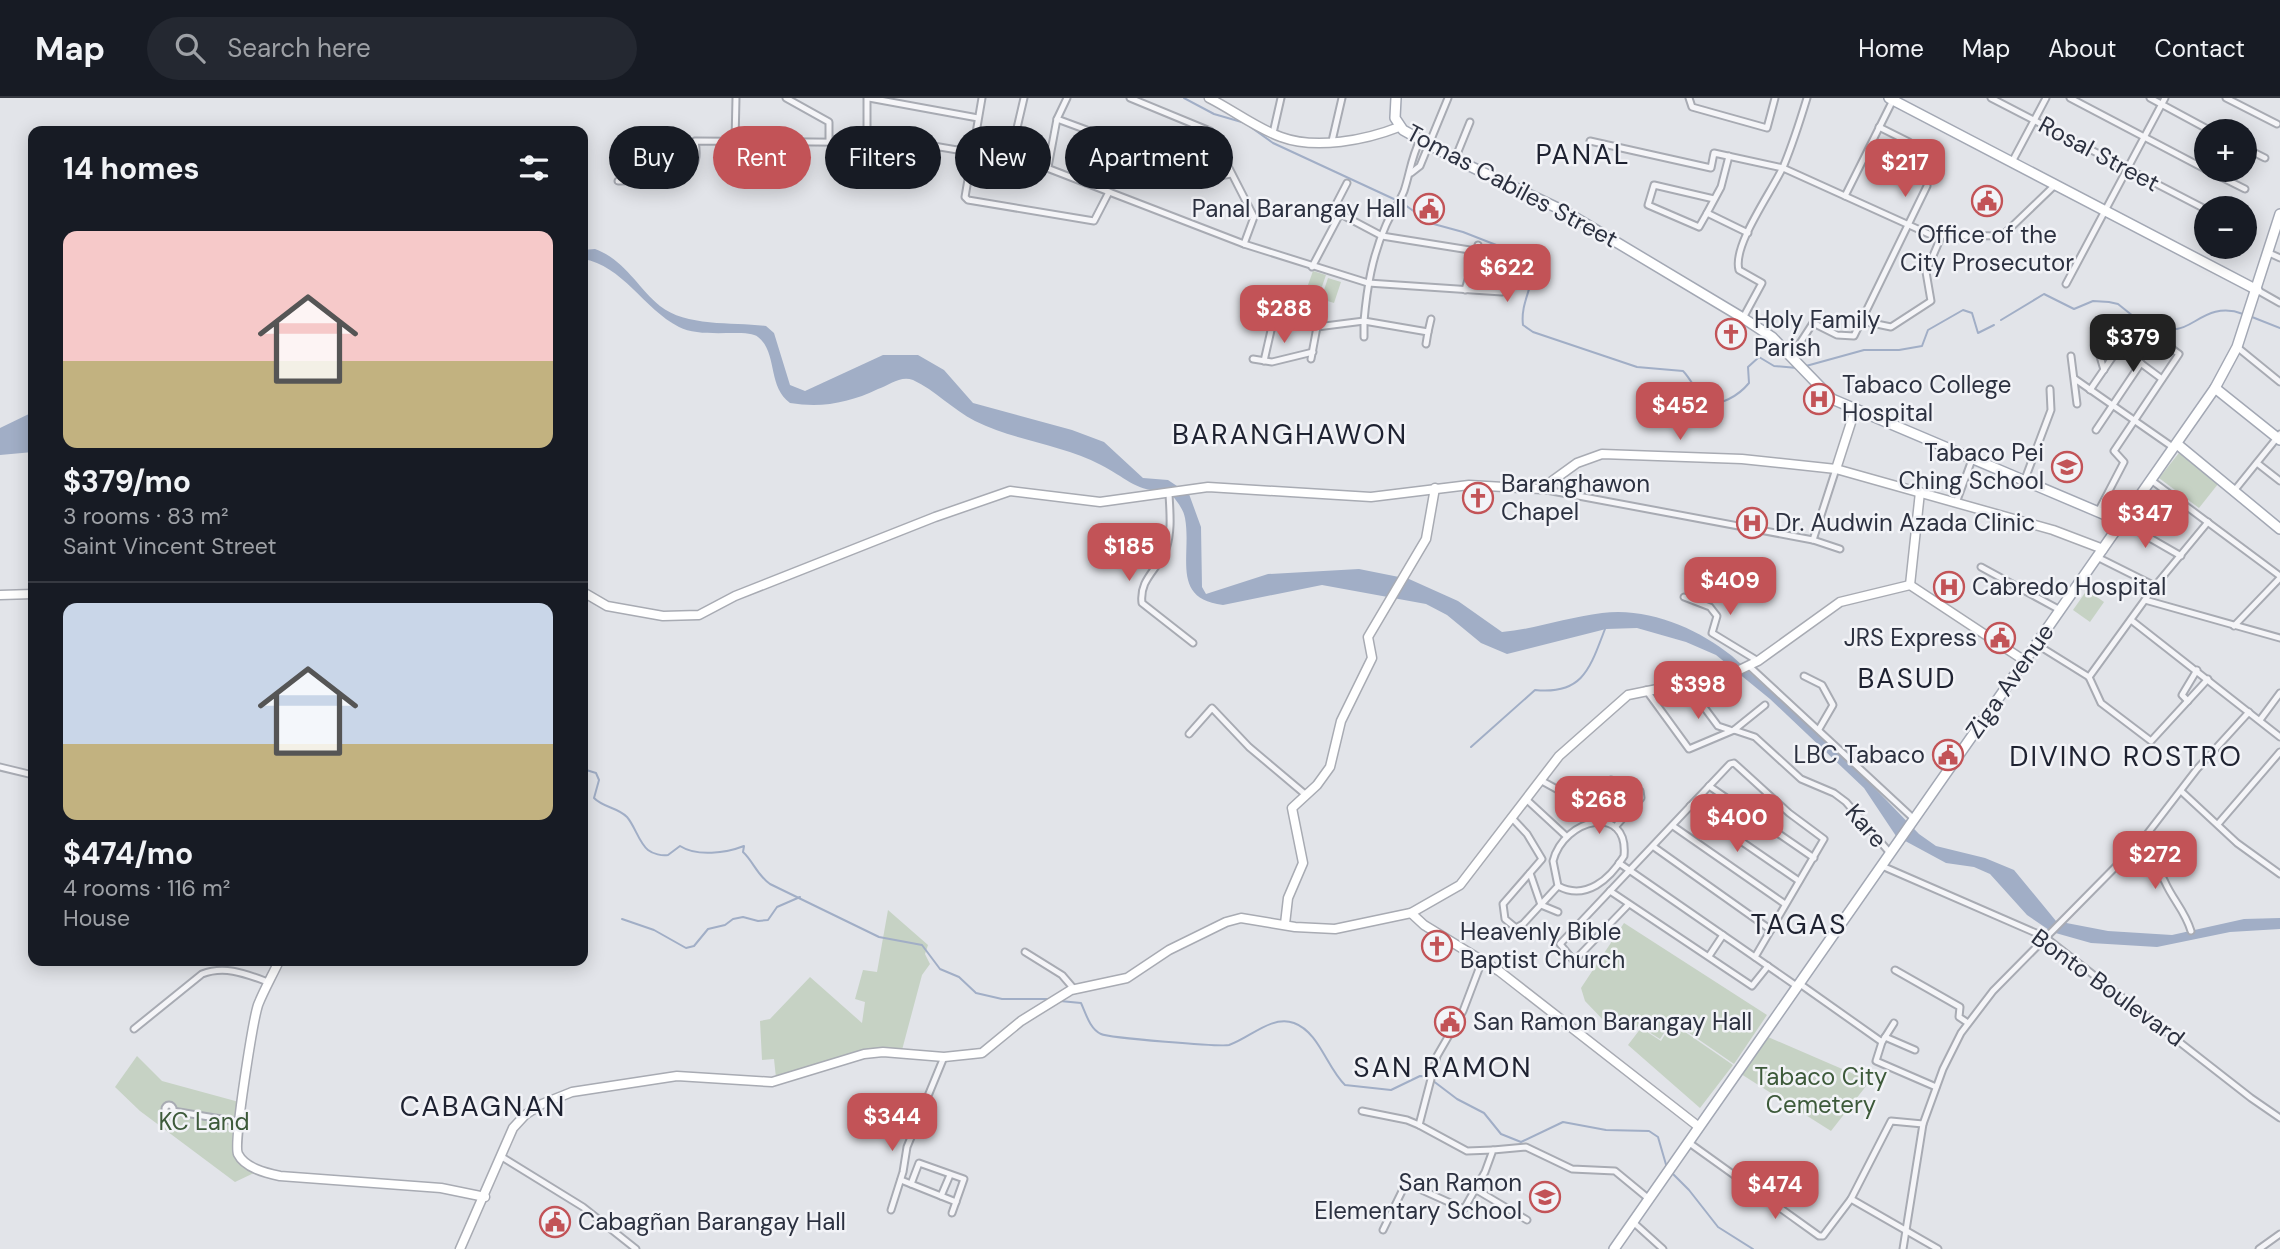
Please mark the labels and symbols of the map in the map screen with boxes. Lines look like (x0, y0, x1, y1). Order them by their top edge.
street label: Rosal Street (2033, 109, 2165, 198)
street label: Tomas Cabiles Street (1401, 117, 1623, 254)
district label: PANAL (1535, 136, 1631, 173)
pin: $217 (1864, 140, 1946, 199)
public building icon: Office of the City Prosecutor (1970, 184, 2004, 218)
public building icon: Panal Barangay Hall (1412, 192, 1446, 226)
place label: Panal Barangay Hall (1192, 193, 1406, 224)
place label: Office of the City Prosecutor (1900, 219, 2074, 278)
pin: $622 (1466, 244, 1548, 304)
pin: $288 (1243, 286, 1325, 345)
place label: Holy Family Parish (1754, 304, 1881, 363)
pin: $379 (2092, 314, 2174, 374)
church icon: Holy Family Parish (1714, 317, 1748, 351)
place label: Tabaco College Hospital (1842, 369, 2011, 428)
pin: $452 (1639, 382, 1721, 442)
hospital icon: Tabaco College Hospital (1802, 382, 1836, 416)
district label: BARANGHAWON (1172, 416, 1408, 453)
place label: Tabaco Pei Ching School (1898, 437, 2044, 496)
school or university icon: Tabaco Pei Ching School (2050, 450, 2084, 484)
place label: Baranghawon Chapel (1501, 468, 1650, 527)
church icon: Baranghawon Chapel (1461, 481, 1495, 515)
pin: $347 (2104, 490, 2186, 550)
hospital icon: Dr. Audwin Azada Clinic (1735, 506, 1769, 540)
place label: Dr. Audwin Azada Clinic (1775, 507, 2035, 538)
pin: $185 (1088, 524, 1170, 583)
pin: $409 (1689, 558, 1771, 617)
hospital icon: Cabredo Hospital (1932, 570, 1966, 604)
place label: Cabredo Hospital (1972, 571, 2166, 602)
street label: Ziga Avenue (1959, 617, 2060, 744)
public building icon: JRS Express (1983, 621, 2017, 655)
place label: JRS Express (1844, 622, 1977, 653)
district label: BASUD (1858, 660, 1956, 697)
pin: $398 (1657, 662, 1739, 721)
public building icon: LBC Tabaco (1931, 738, 1965, 772)
district label: DIVINO ROSTRO (2009, 738, 2243, 775)
place label: LBC Tabaco (1794, 739, 1925, 770)
pin: $268 (1558, 776, 1640, 836)
pin: $400 (1696, 794, 1778, 854)
street label: Kare (1839, 797, 1894, 854)
pin: $272 (2114, 832, 2196, 891)
district label: TAGAS (1750, 906, 1848, 943)
place label: Heavenly Bible Baptist Church (1460, 916, 1625, 975)
street label: Bonto Boulevard (2026, 922, 2191, 1054)
church icon: Heavenly Bible Baptist Church (1420, 929, 1454, 963)
public building icon: San Ramon Barangay Hall (1433, 1005, 1467, 1039)
place label: San Ramon Barangay Hall (1473, 1006, 1752, 1037)
district label: SAN RAMON (1353, 1049, 1533, 1086)
park label: Tabaco City Cemetery (1755, 1061, 1887, 1120)
district label: CABAGNAN (400, 1088, 566, 1125)
pin: $344 (851, 1094, 933, 1153)
park label: KC Land (158, 1106, 250, 1137)
pin: $474 (1734, 1162, 1816, 1221)
place label: San Ramon Elementary School (1314, 1167, 1522, 1226)
school or university icon: San Ramon Elementary School (1528, 1180, 1562, 1214)
public building icon: Cabagñan Barangay Hall (538, 1205, 572, 1239)
place label: Cabagñan Barangay Hall (578, 1206, 846, 1237)

